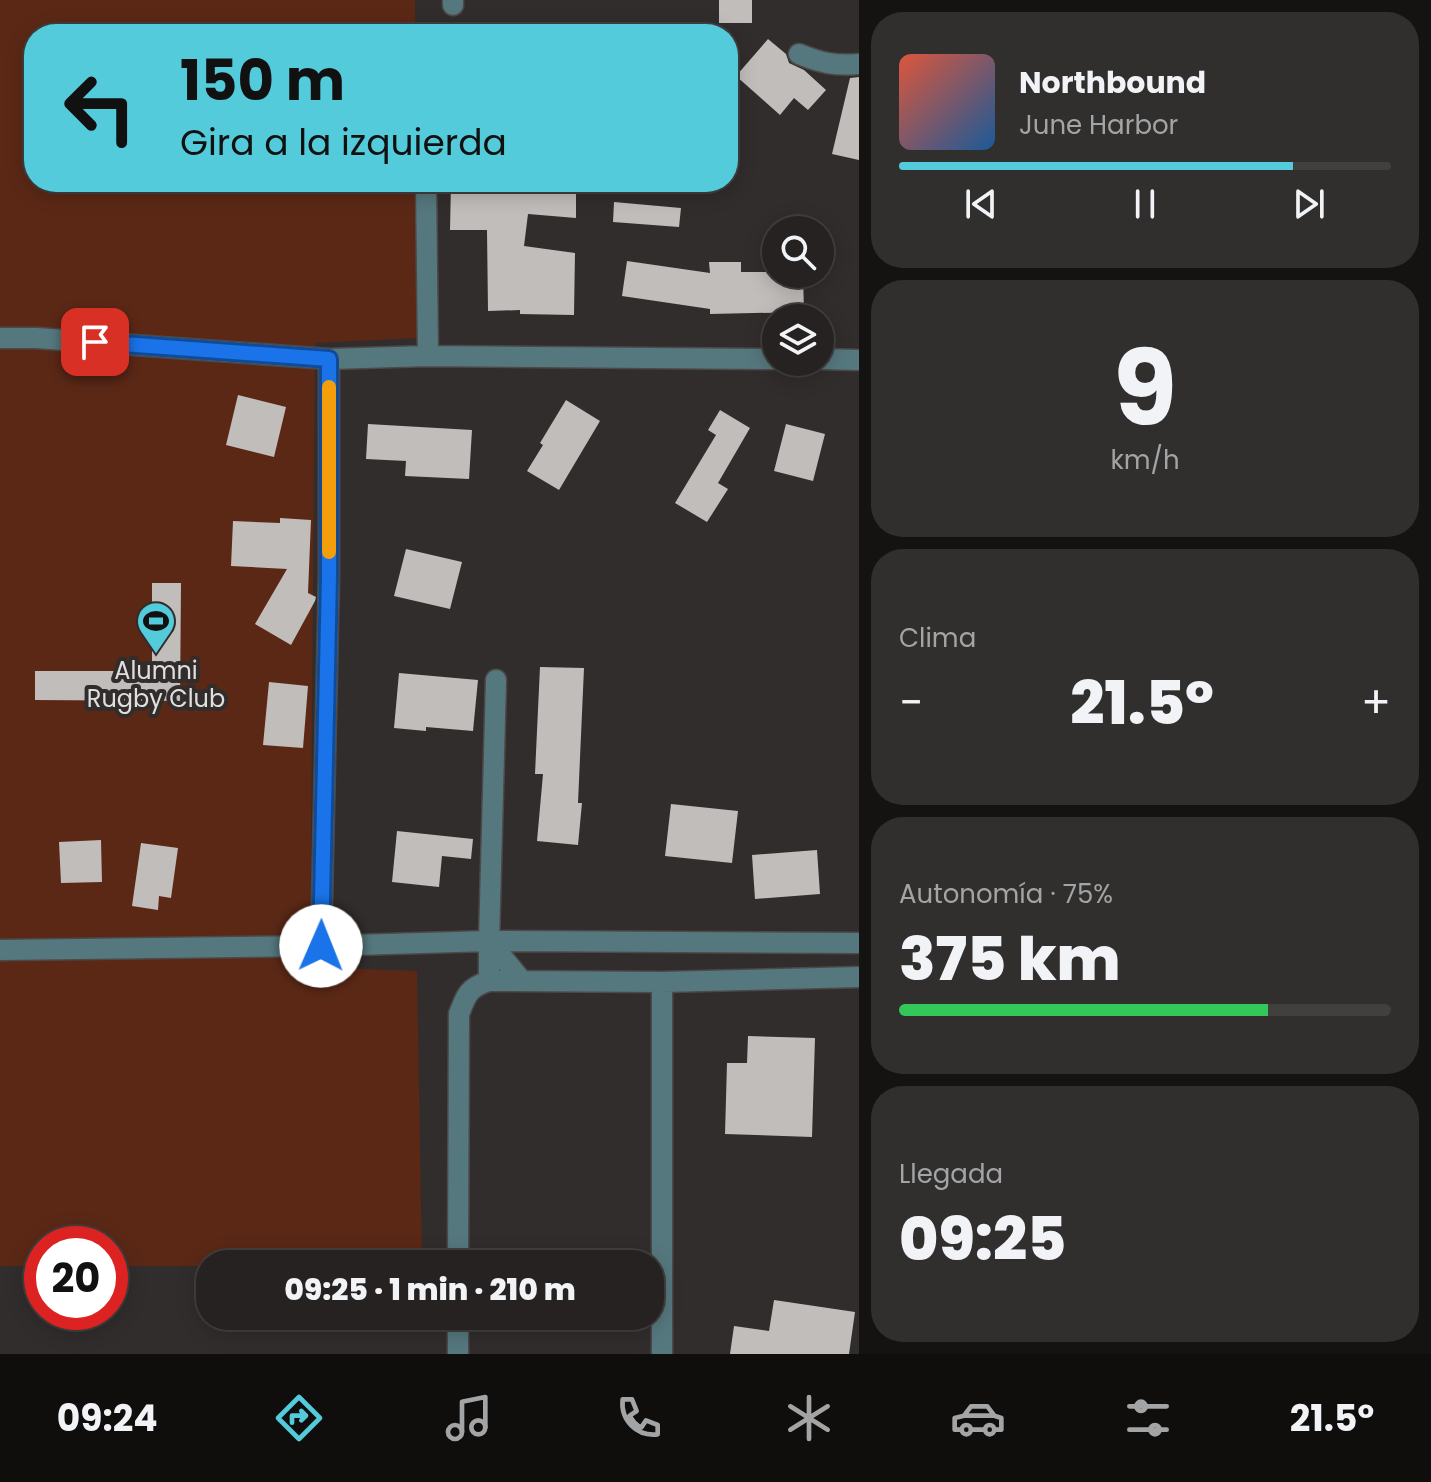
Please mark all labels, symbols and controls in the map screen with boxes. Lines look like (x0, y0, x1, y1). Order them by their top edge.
text: 150 m (180, 41, 345, 120)
icon: left (48, 56, 152, 160)
text: Northbound (1019, 61, 1206, 104)
text: June Harbor (1019, 107, 1178, 143)
text: Gira a la izquierda (180, 117, 507, 168)
icon: previous (959, 182, 1003, 226)
icon: pause (1123, 182, 1167, 226)
icon: next (1287, 182, 1331, 226)
map controls (762, 216, 834, 376)
button: search (762, 216, 834, 288)
button: layers (762, 304, 834, 376)
pin (61, 308, 129, 376)
text: 9 (1113, 316, 1177, 461)
icon: arrive (73, 320, 117, 364)
text: km/h (1110, 442, 1180, 478)
sports icon: Alumni Rugby Club (135, 600, 177, 655)
text: Clima (899, 620, 976, 656)
place label: Alumni Rugby Club (87, 654, 225, 715)
text: 21.5° (1070, 661, 1214, 745)
text: − (899, 672, 923, 733)
text: + (1361, 672, 1391, 733)
text: Autonomía · 75% (899, 876, 1113, 912)
position arrow (279, 904, 363, 988)
text: 375 km (899, 917, 1121, 1001)
text: Llegada (899, 1156, 1003, 1192)
text: 09:25 (899, 1197, 1066, 1281)
speed limit sign: 20 (24, 1226, 128, 1330)
text: 09:25 · 1 min · 210 m (284, 1268, 576, 1311)
icon: directions (271, 1390, 327, 1446)
icon: music (441, 1390, 497, 1446)
icon: phone (611, 1390, 667, 1446)
icon: climate (781, 1390, 837, 1446)
icon: car (950, 1390, 1006, 1446)
icon: filters (1120, 1390, 1176, 1446)
text: 09:24 (57, 1393, 158, 1444)
text: 21.5° (1290, 1393, 1374, 1444)

